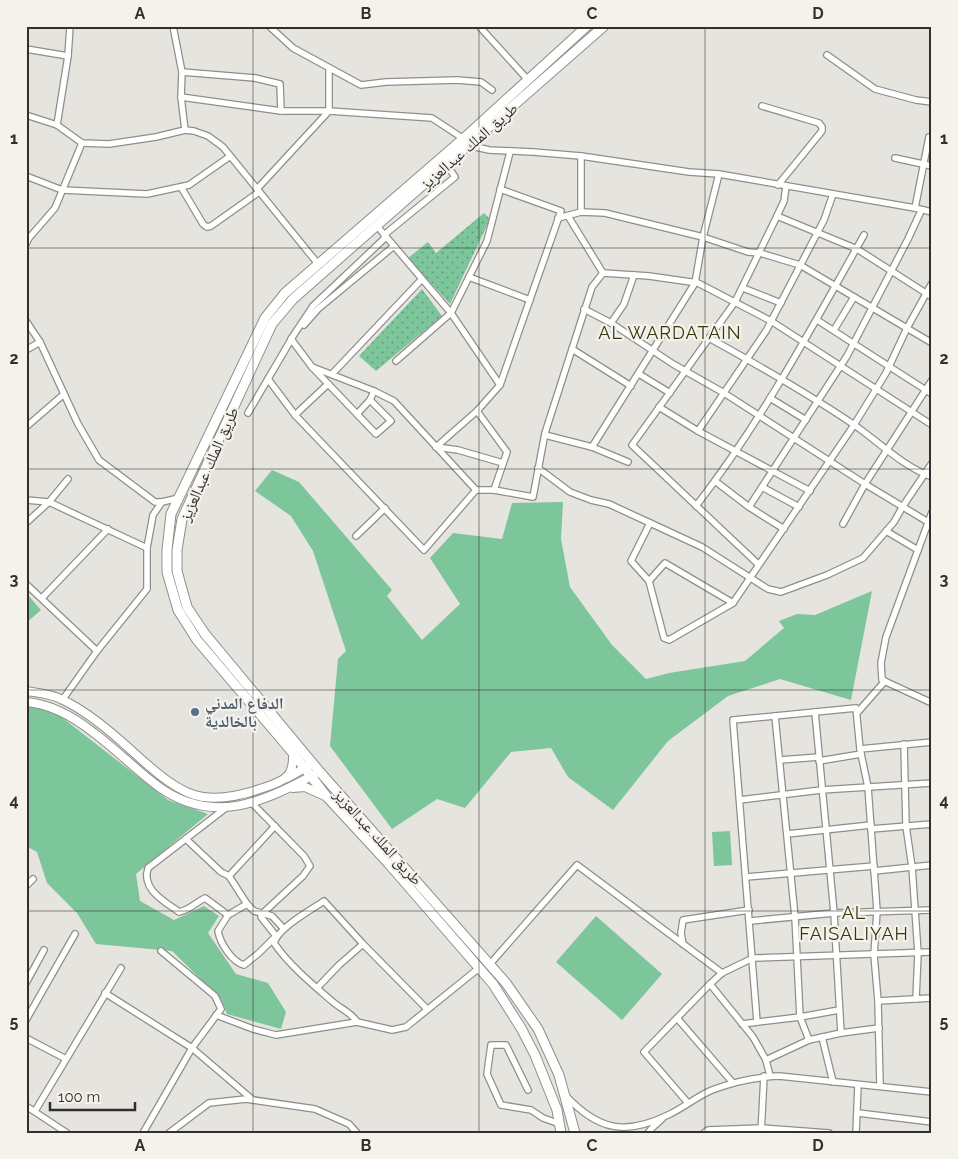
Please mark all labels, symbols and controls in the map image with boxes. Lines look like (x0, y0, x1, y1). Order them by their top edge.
text: A (135, 4, 146, 23)
text: B (361, 4, 372, 23)
text: C (587, 4, 598, 23)
text: D (812, 4, 824, 23)
street label: طريق الملك عبدالعزيز (416, 98, 522, 195)
text: 1 (10, 129, 18, 148)
text: 1 (940, 129, 948, 148)
district label: AL WARDATAIN (598, 322, 742, 343)
text: 2 (9, 349, 19, 368)
text: 2 (939, 349, 949, 368)
street label: طريق الملك عبدالعزيز (175, 404, 244, 525)
text: 3 (10, 570, 19, 589)
text: 3 (940, 570, 949, 589)
place label: الدفاع المدني بالخالدية (205, 694, 284, 731)
marker: الدفاع المدني بالخالدية (189, 706, 201, 718)
street label: طريق الملك عبدالعزيز (328, 784, 426, 890)
text: 4 (9, 791, 19, 810)
text: 4 (939, 791, 949, 810)
district label: AL FAISALIYAH (799, 902, 909, 944)
text: 5 (10, 1012, 19, 1031)
text: 5 (940, 1012, 949, 1031)
scale bar (50, 1079, 135, 1111)
text: 100 m (58, 1088, 100, 1106)
text: A (135, 1136, 146, 1155)
text: B (361, 1136, 372, 1155)
text: C (587, 1136, 598, 1155)
text: D (812, 1136, 824, 1155)

